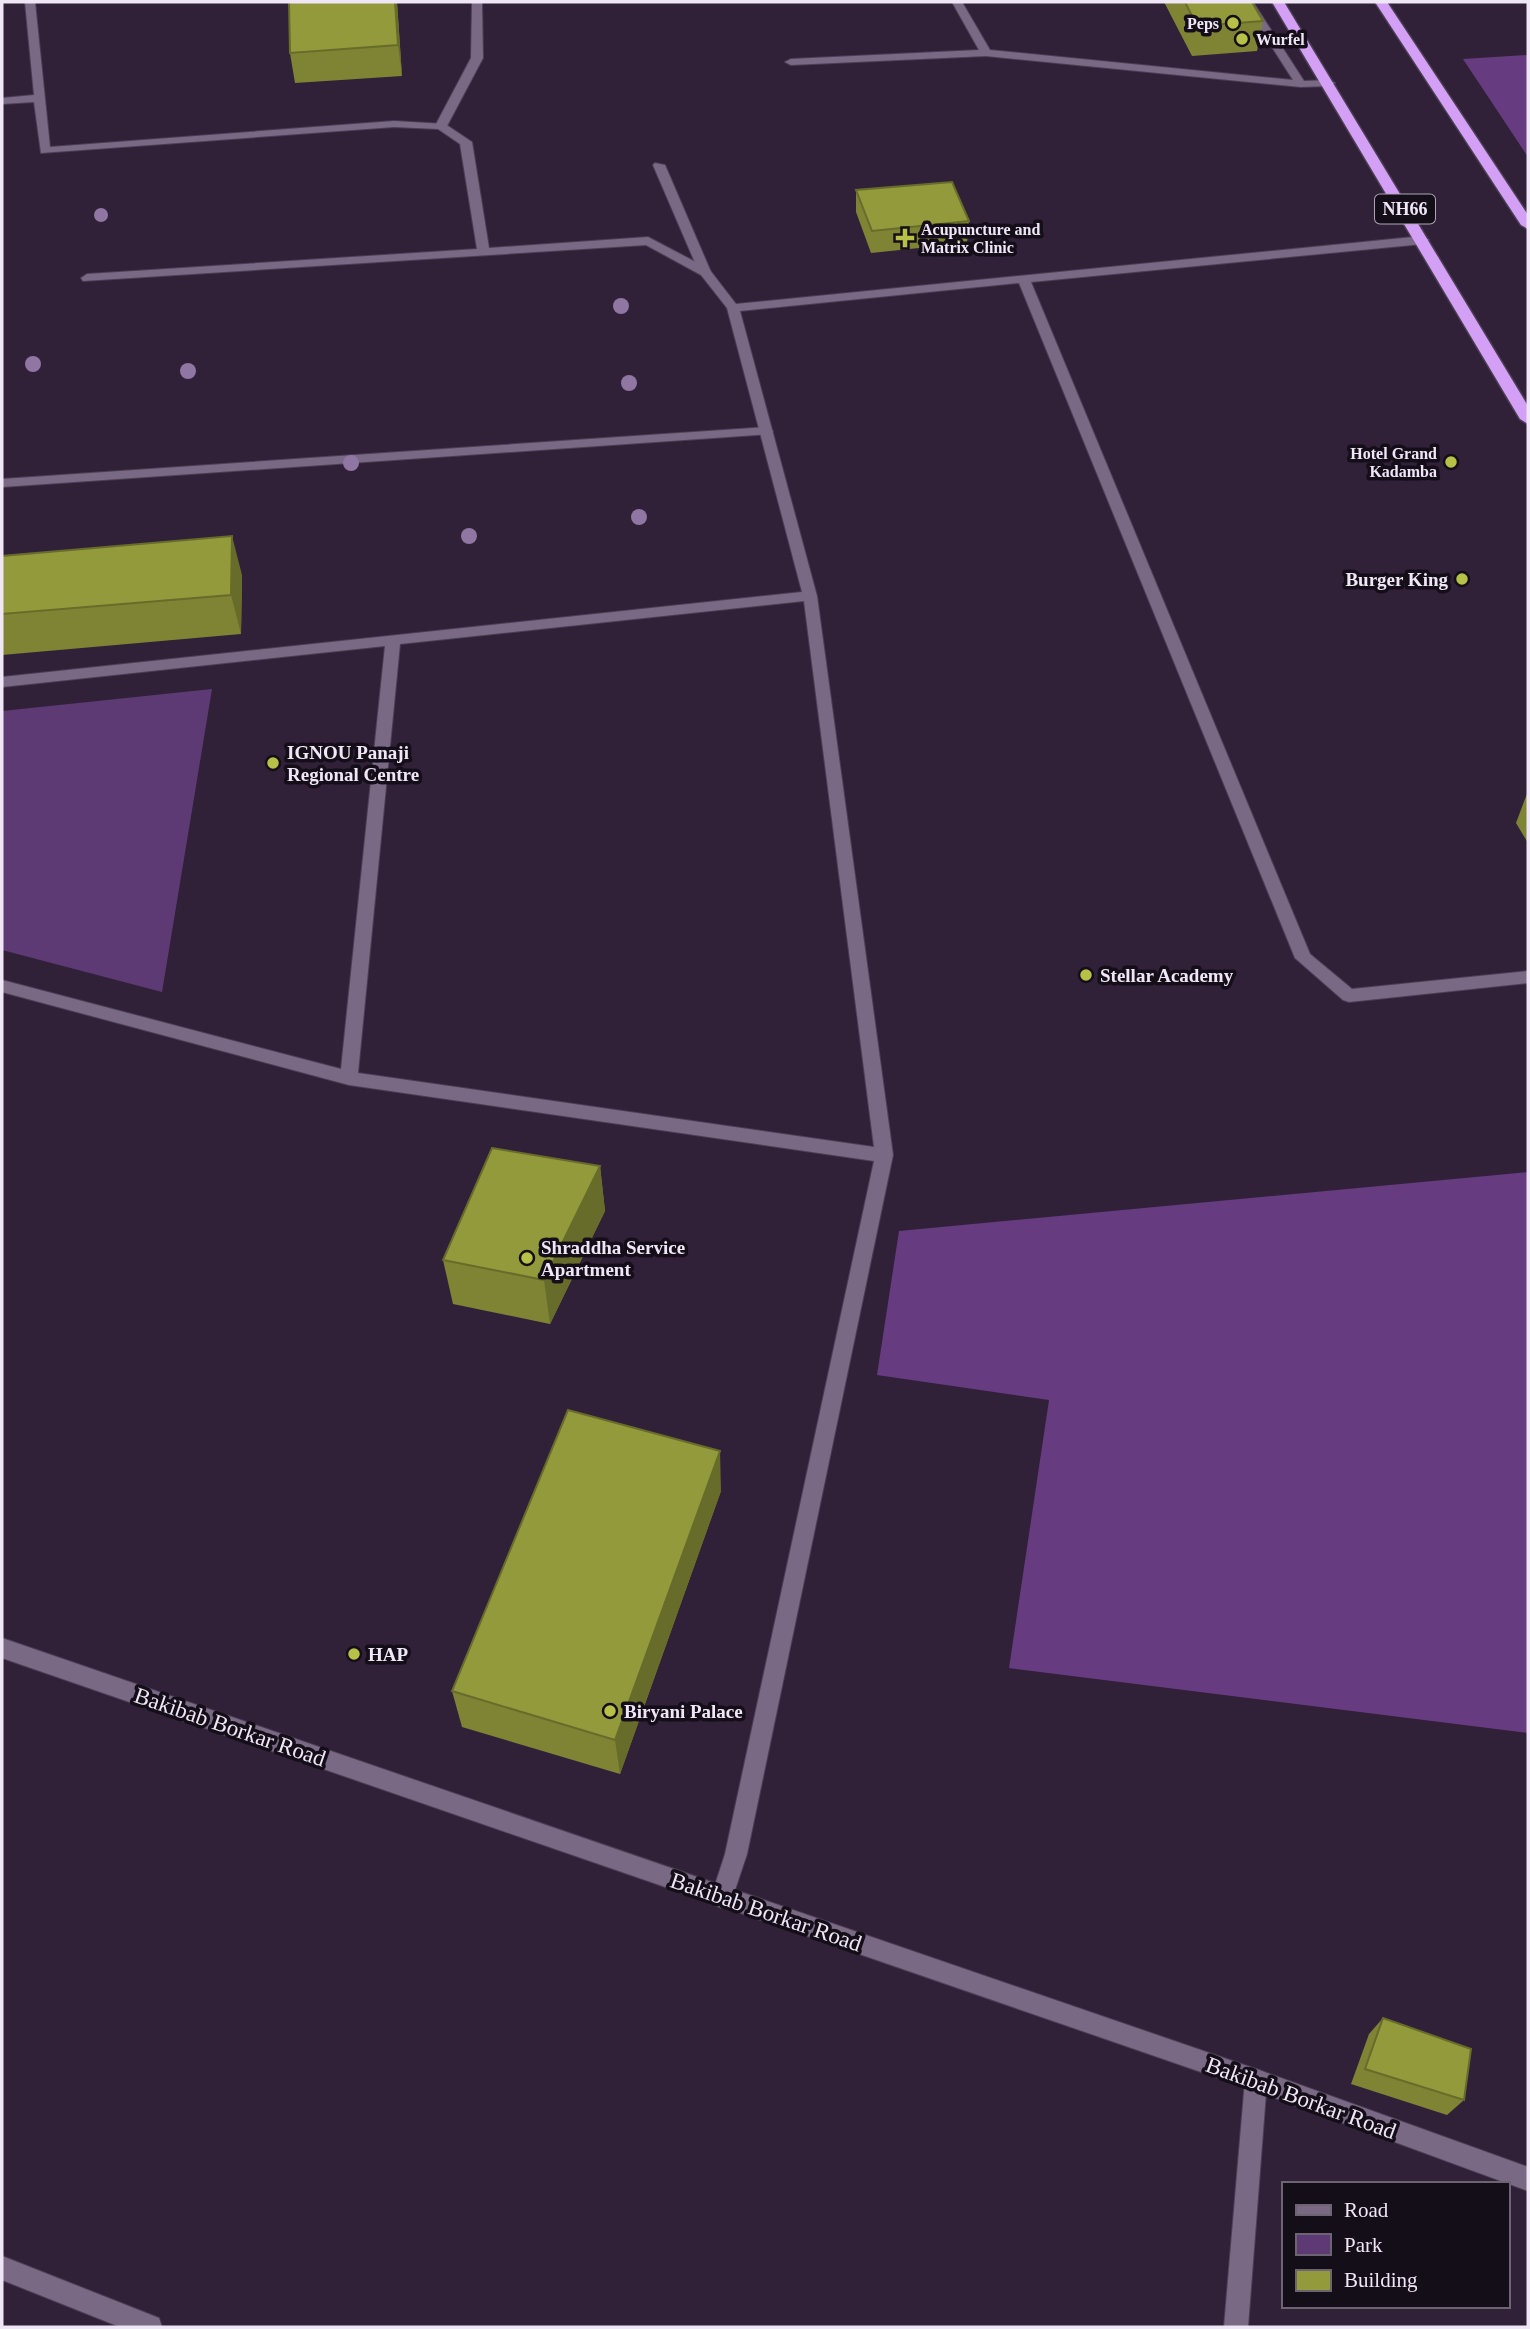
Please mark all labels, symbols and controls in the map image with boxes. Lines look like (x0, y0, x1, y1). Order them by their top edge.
place label: Peps (1187, 15, 1219, 33)
marker: Peps (1225, 15, 1241, 31)
marker: Wurfel (1234, 31, 1250, 47)
place label: Wurfel (1256, 31, 1305, 48)
road number: NH66 (1375, 194, 1435, 224)
place label: Acupuncture and Matrix Clinic (921, 221, 1040, 256)
marker: Acupuncture and Matrix Clinic (895, 228, 915, 248)
place label: Hotel Grand Kadamba (1350, 445, 1437, 480)
marker: Hotel Grand Kadamba (1443, 454, 1459, 470)
place label: Burger King (1345, 569, 1448, 590)
marker: Burger King (1454, 571, 1470, 587)
place label: IGNOU Panaji Regional Centre (287, 742, 419, 785)
marker: IGNOU Panaji Regional Centre (265, 755, 281, 771)
place label: Stellar Academy (1100, 965, 1234, 986)
marker: Stellar Academy (1078, 967, 1094, 983)
place label: Shraddha Service Apartment (541, 1237, 685, 1280)
marker: Shraddha Service Apartment (519, 1250, 535, 1266)
place label: HAP (368, 1644, 409, 1665)
marker: HAP (346, 1646, 362, 1662)
street label: Bakibab Borkar Road (131, 1683, 329, 1772)
place label: Biryani Palace (624, 1701, 743, 1722)
marker: Biryani Palace (602, 1703, 618, 1719)
street label: Bakibab Borkar Road (667, 1868, 865, 1957)
street label: Bakibab Borkar Road (1202, 2052, 1400, 2144)
legend (1282, 2182, 1509, 2308)
text: Road (1344, 2198, 1389, 2222)
text: Park (1344, 2233, 1383, 2257)
text: Building (1344, 2268, 1418, 2292)

